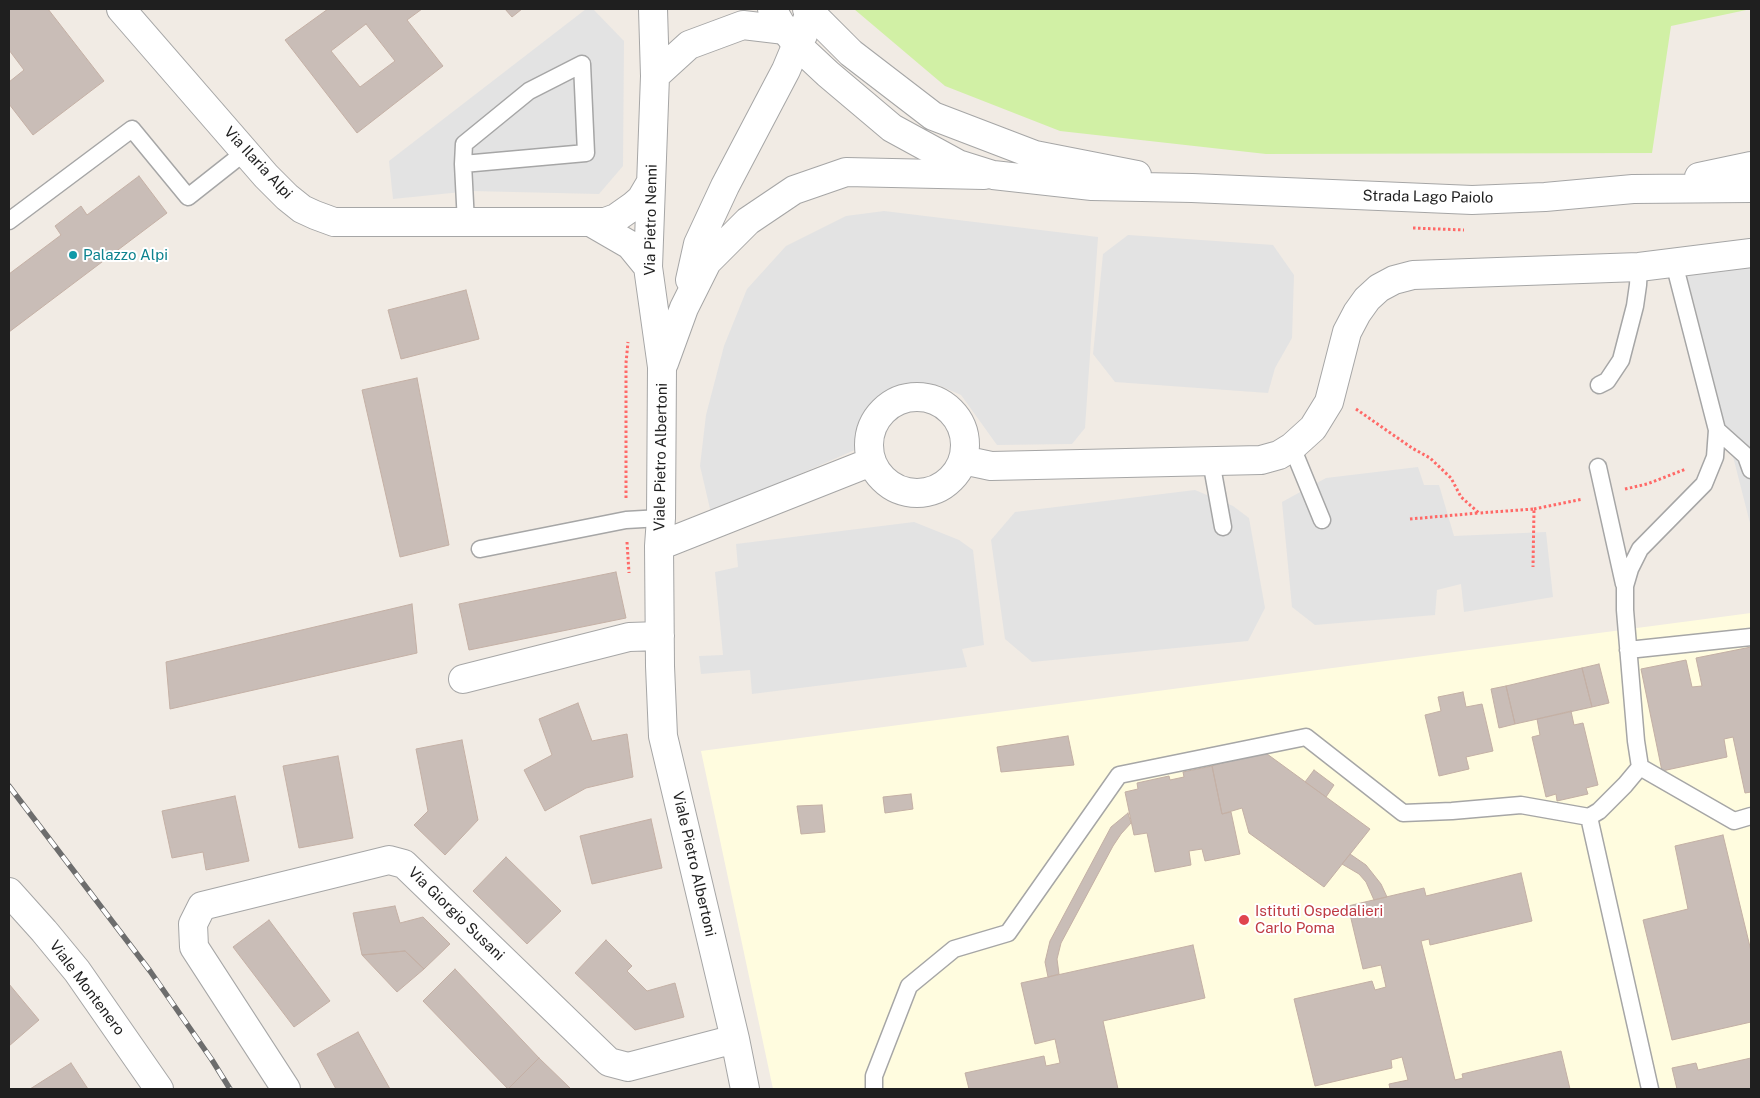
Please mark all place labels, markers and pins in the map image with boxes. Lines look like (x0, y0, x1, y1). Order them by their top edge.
place label: Palazzo Alpi (83, 246, 168, 264)
marker: Palazzo Alpi (67, 249, 79, 261)
place label: Istituti Ospedalieri Carlo Poma (1255, 902, 1383, 937)
marker: Istituti Ospedalieri Carlo Poma (1237, 913, 1251, 927)

